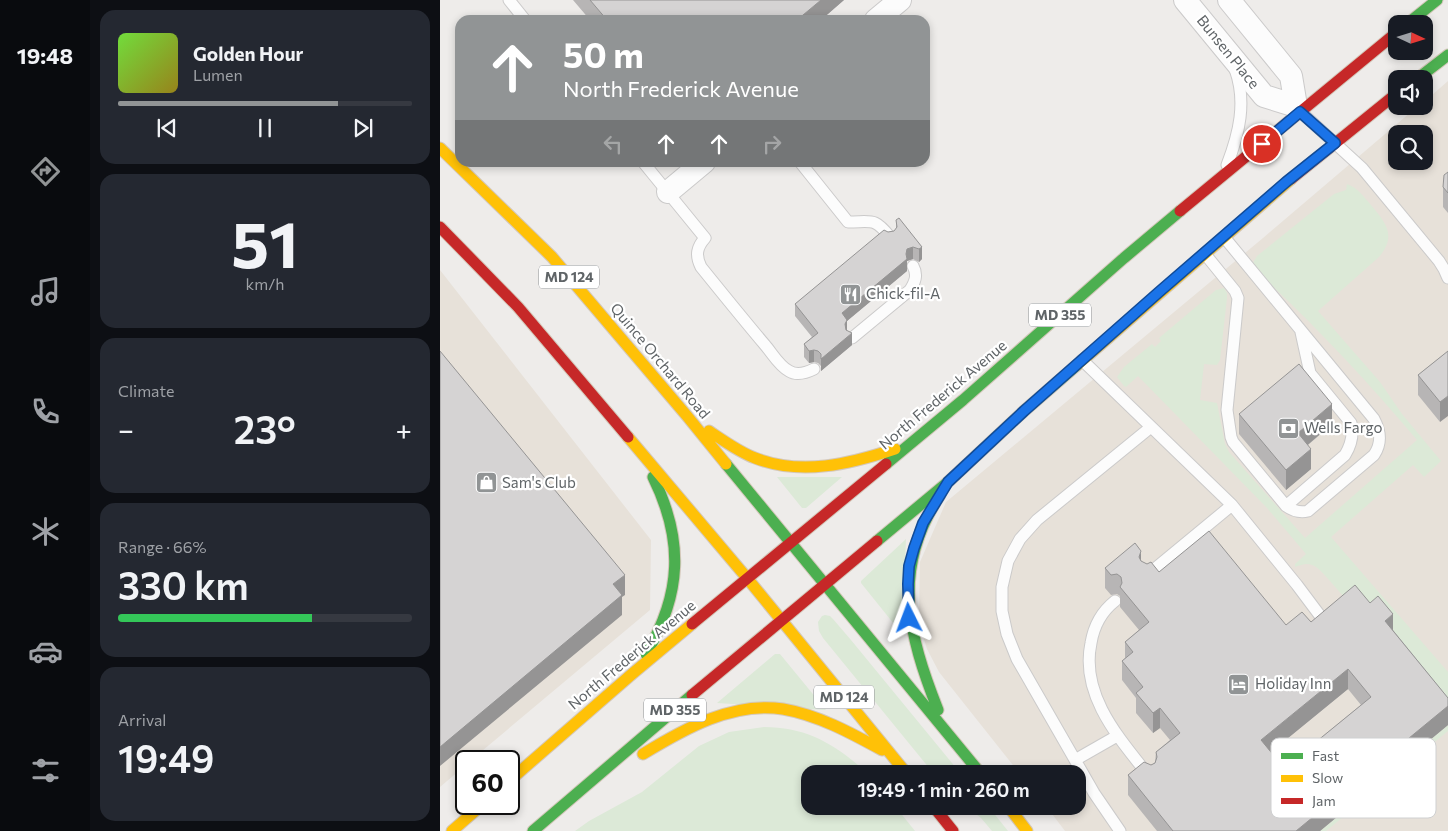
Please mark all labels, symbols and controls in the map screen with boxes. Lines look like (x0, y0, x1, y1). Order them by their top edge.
street label: Bunsen Place (1194, 11, 1264, 92)
north arrow (1388, 15, 1432, 60)
map controls (1388, 15, 1433, 170)
text: 50 m (563, 32, 644, 75)
icon: ahead (480, 35, 545, 100)
text: 19:48 (17, 42, 73, 69)
text: Golden Hour (193, 42, 303, 65)
text: Lumen (193, 65, 243, 84)
button: sound (1388, 70, 1433, 115)
text: North Frederick Avenue (563, 75, 799, 102)
icon: previous (153, 114, 181, 142)
icon: pause (251, 114, 279, 142)
icon: next (349, 114, 377, 142)
pin (1241, 123, 1283, 165)
button: search (1388, 125, 1433, 170)
icon: left (599, 130, 627, 158)
icon: ahead (652, 130, 680, 158)
icon: ahead (705, 130, 733, 158)
icon: right (758, 130, 786, 158)
icon: arrive (1248, 130, 1276, 158)
icon: directions (28, 154, 63, 189)
text: 51 (231, 202, 299, 281)
road number: MD 124 (539, 266, 599, 288)
icon: music (28, 274, 63, 309)
text: km/h (246, 274, 284, 293)
restaurant icon: Chick-fil-A (838, 282, 862, 306)
place label: Chick-fil-A (866, 284, 940, 302)
street label: Quince Orchard Road (607, 299, 714, 422)
road number: MD 355 (1029, 304, 1091, 326)
street label: North Frederick Avenue (875, 336, 1010, 453)
text: Climate (118, 381, 174, 400)
icon: phone (28, 394, 63, 429)
text: 23° (234, 405, 296, 452)
text: − (118, 412, 134, 446)
text: + (396, 412, 412, 446)
bank icon: Wells Fargo (1276, 416, 1300, 440)
place label: Wells Fargo (1304, 418, 1383, 436)
shop icon: Sam's Club (474, 471, 498, 495)
place label: Sam's Club (502, 473, 576, 491)
icon: climate (28, 514, 63, 549)
text: Range · 66% (118, 537, 207, 556)
text: 330 km (118, 561, 249, 608)
position arrow (882, 591, 934, 643)
street label: North Frederick Avenue (564, 596, 699, 713)
icon: car (28, 634, 63, 669)
hotel icon: Holiday Inn (1227, 672, 1251, 696)
place label: Holiday Inn (1255, 674, 1331, 692)
road number: MD 124 (814, 686, 874, 709)
road number: MD 355 (644, 698, 706, 722)
text: Arrival (118, 710, 166, 729)
text: 19:49 (118, 734, 214, 781)
legend (1271, 738, 1436, 818)
text: Fast (1312, 747, 1339, 764)
speed limit sign: 60 (455, 750, 520, 815)
icon: filters (28, 753, 63, 788)
text: Slow (1312, 769, 1343, 786)
text: 19:49 · 1 min · 260 m (857, 778, 1030, 801)
text: Jam (1312, 792, 1336, 809)

